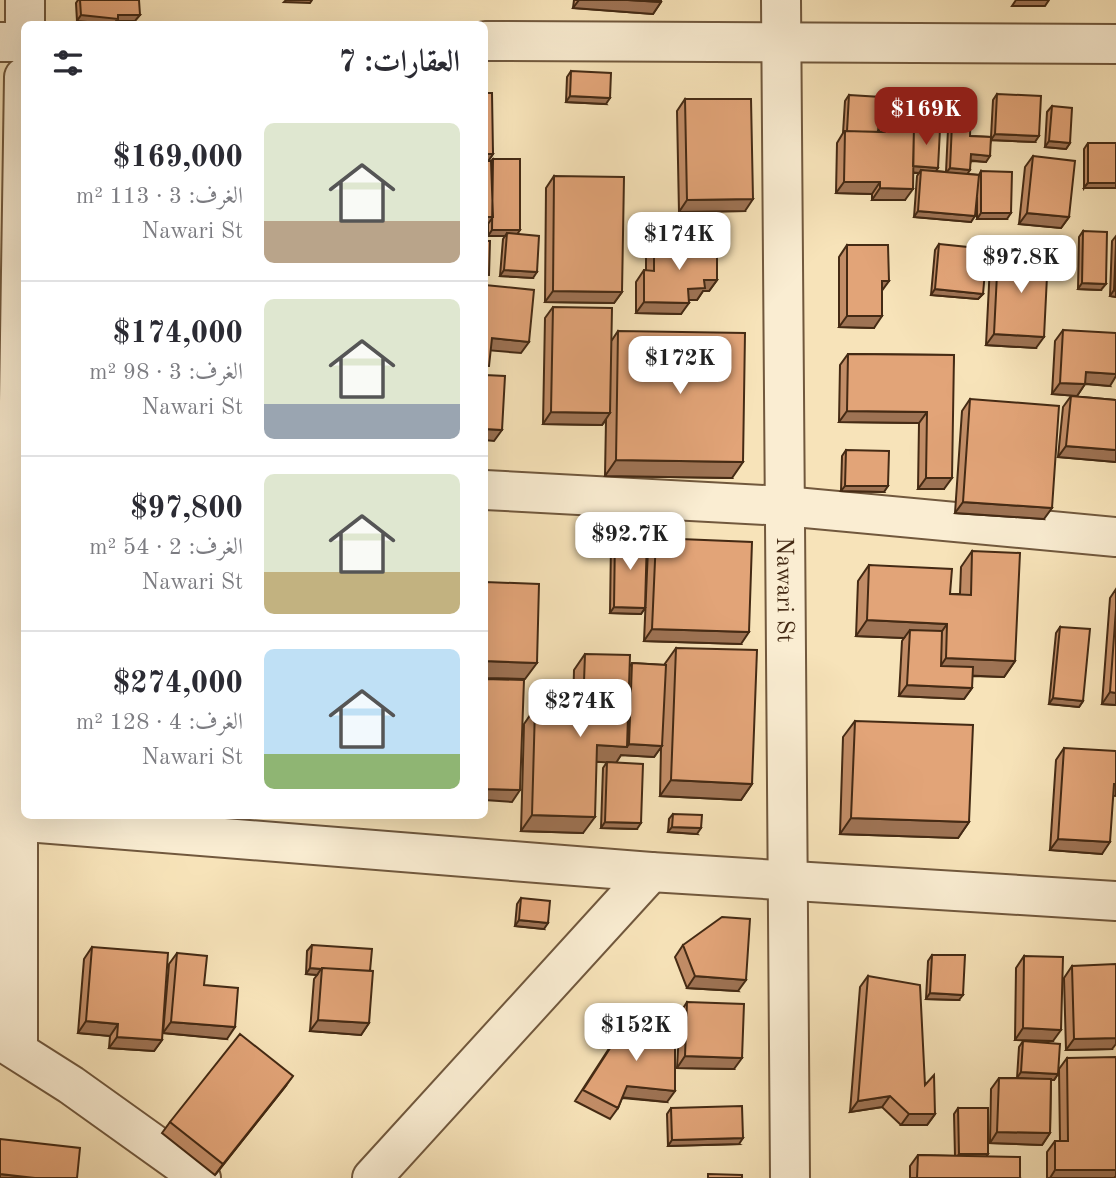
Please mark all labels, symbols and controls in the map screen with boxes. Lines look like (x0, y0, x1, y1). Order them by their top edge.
icon: filters (49, 44, 87, 82)
text: العقارات: 7 (339, 48, 460, 78)
pin: $169K (877, 88, 975, 147)
text: $169K (890, 98, 962, 121)
text: $169,000 (113, 143, 243, 173)
icon: home (320, 151, 404, 235)
text: الغرف: 3 · 113 m² (76, 185, 243, 208)
pin: $174K (630, 212, 728, 272)
text: Nawari St (142, 220, 243, 243)
text: $174K (643, 223, 715, 246)
pin: $97.8K (964, 236, 1078, 295)
text: $97.8K (982, 246, 1060, 269)
text: $174,000 (113, 319, 243, 349)
icon: home (320, 327, 404, 411)
pin: $172K (631, 336, 729, 396)
text: $172K (644, 347, 716, 370)
text: الغرف: 3 · 98 m² (89, 361, 243, 384)
text: Nawari St (142, 396, 243, 419)
text: $97,800 (130, 494, 243, 524)
icon: home (320, 502, 404, 586)
pin: $92.7K (573, 512, 687, 572)
text: $92.7K (591, 523, 669, 546)
text: الغرف: 2 · 54 m² (89, 536, 243, 559)
street label: Nawari St (771, 537, 796, 643)
text: Nawari St (142, 571, 243, 594)
text: $274,000 (113, 669, 243, 699)
icon: home (320, 677, 404, 761)
pin: $274K (531, 680, 629, 739)
text: $274K (544, 690, 616, 713)
text: الغرف: 4 · 128 m² (76, 711, 243, 734)
text: Nawari St (142, 746, 243, 769)
pin: $152K (587, 1004, 685, 1063)
text: $152K (600, 1014, 672, 1037)

